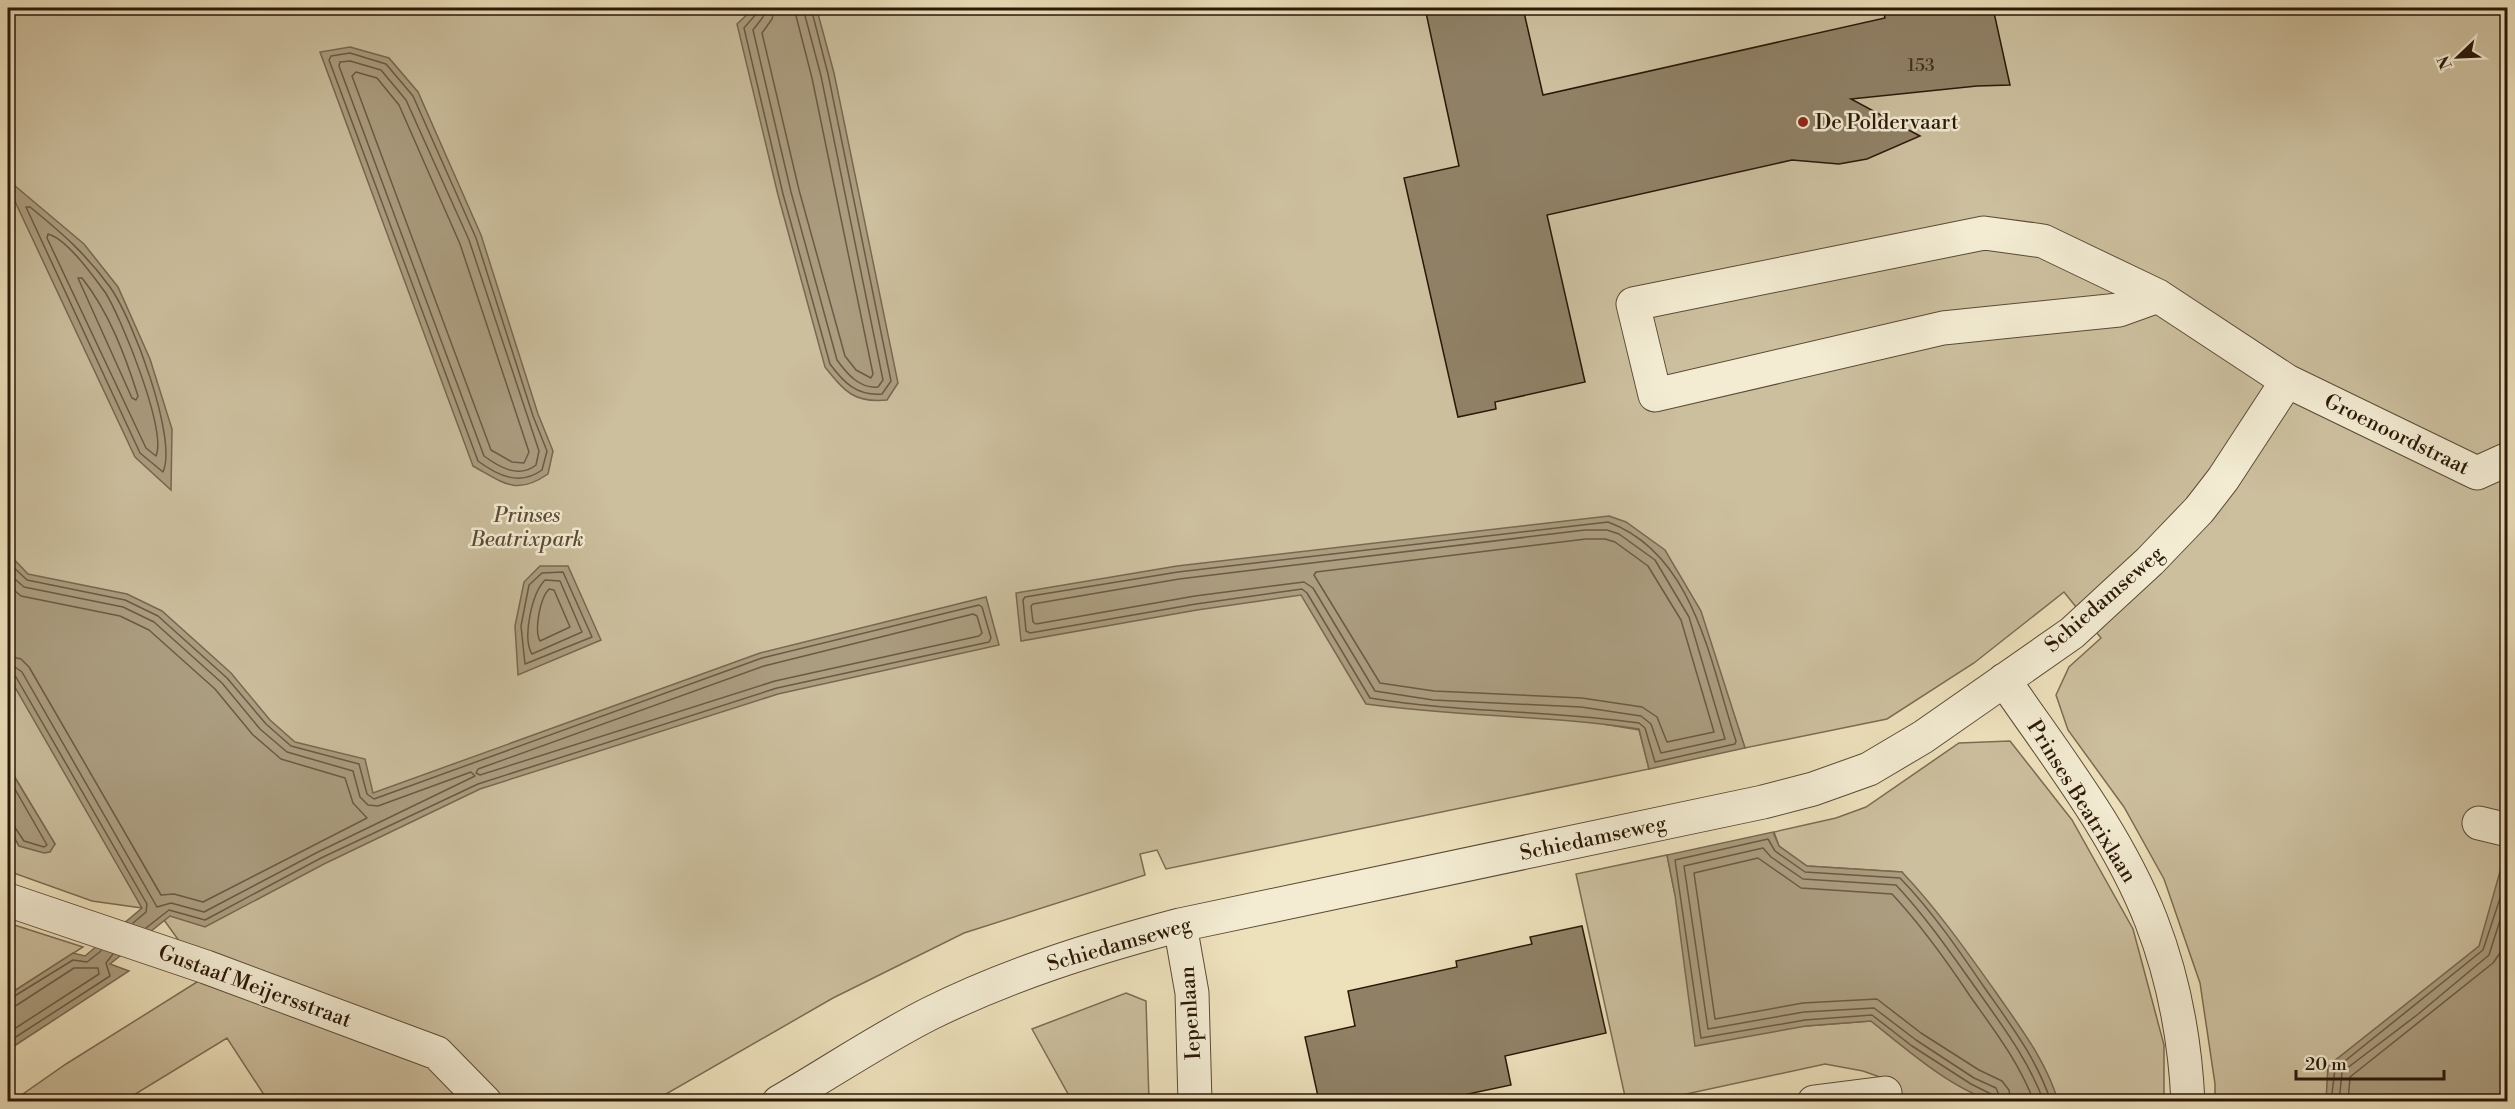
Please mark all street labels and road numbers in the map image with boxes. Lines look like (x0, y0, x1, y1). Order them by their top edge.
street label: Groenoordstraat (2320, 389, 2474, 481)
street label: Schiedamseweg (2040, 541, 2170, 658)
street label: Prinses Beatrixlaan (2021, 715, 2142, 888)
street label: Schiedamseweg (1518, 811, 1669, 867)
street label: Schiedamseweg (1044, 912, 1195, 978)
street label: Gustaaf Meijersstraat (154, 940, 355, 1034)
street label: Iepenlaan (1175, 965, 1207, 1061)

